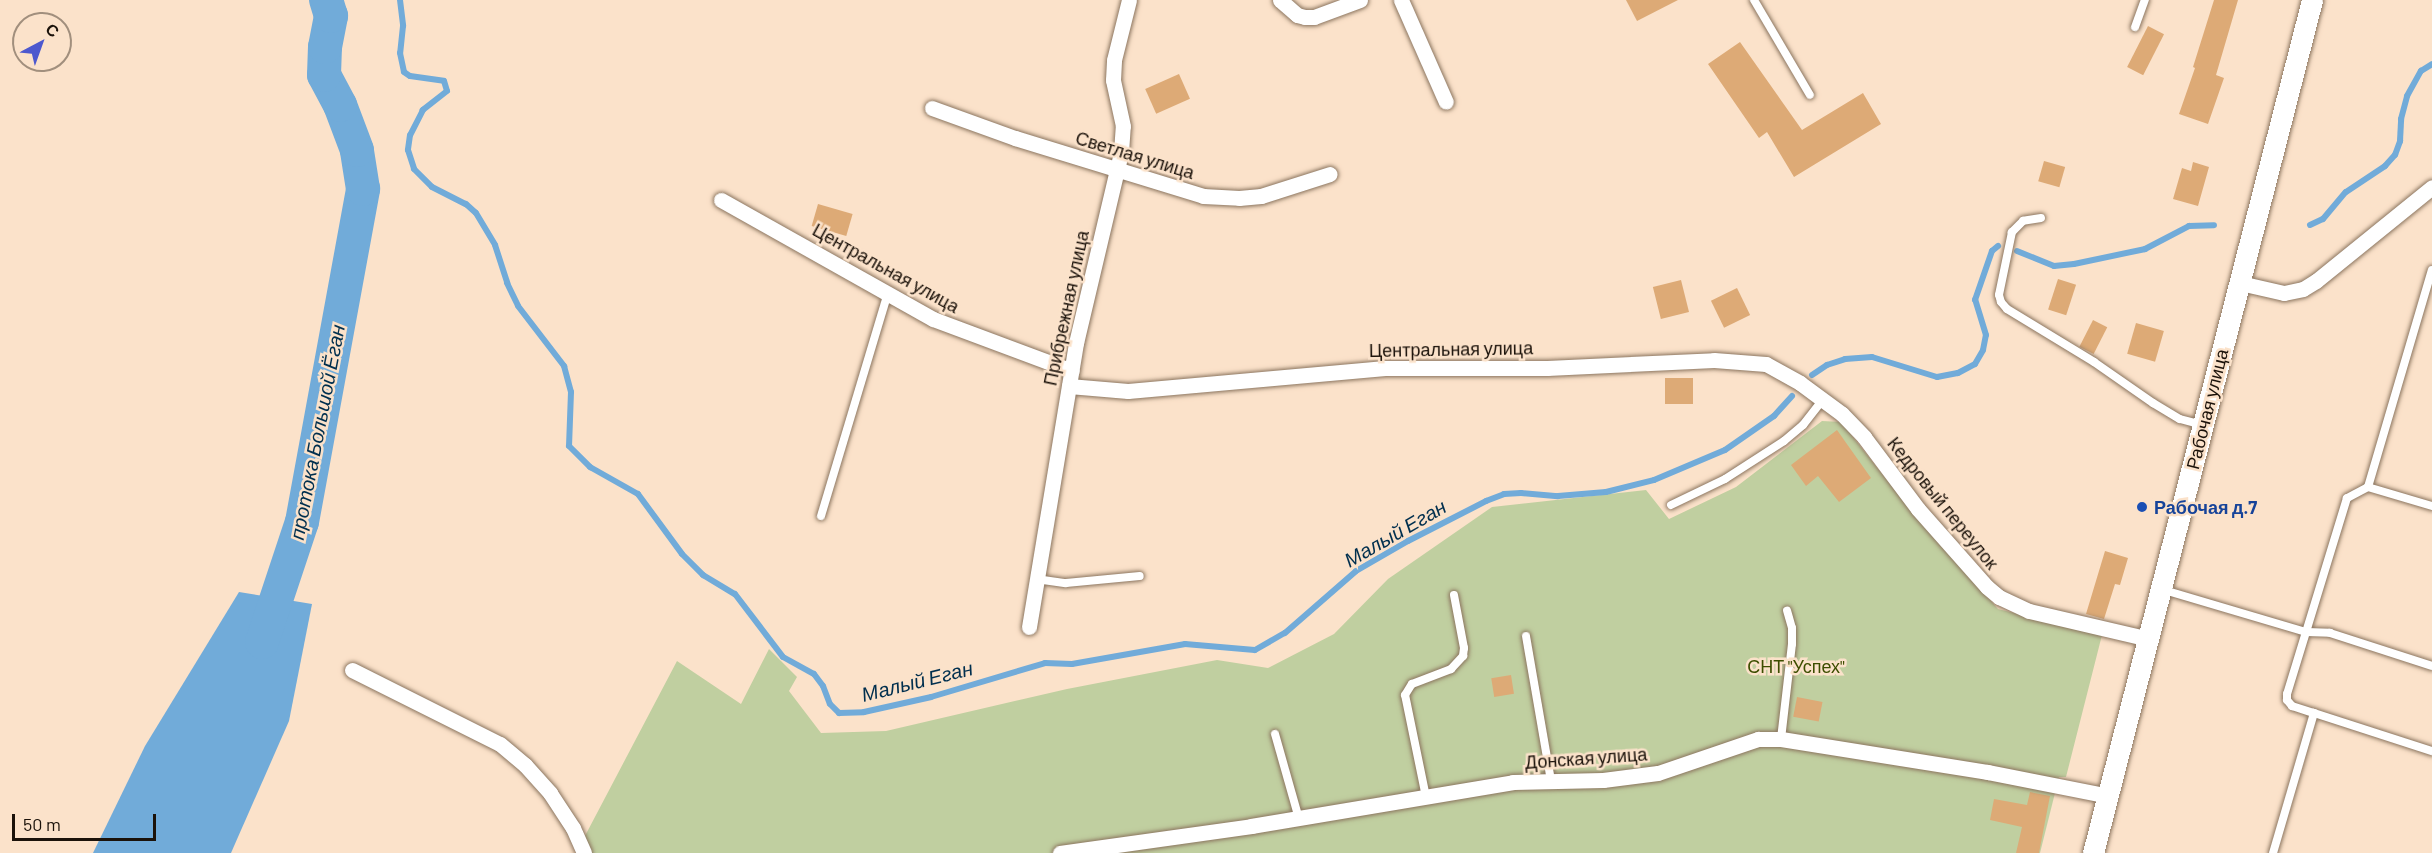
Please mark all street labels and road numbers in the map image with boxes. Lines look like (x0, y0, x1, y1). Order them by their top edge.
street label: Светлая улица (1073, 127, 1197, 183)
street label: Центральная улица (809, 219, 963, 317)
street label: Прибрежная улица (1039, 229, 1093, 387)
street label: Центральная улица (1369, 337, 1533, 361)
street label: Рабочая улица (2182, 346, 2232, 472)
street label: Кедровый переулок (1883, 433, 2003, 573)
street label: Донская улица (1524, 743, 1648, 773)

